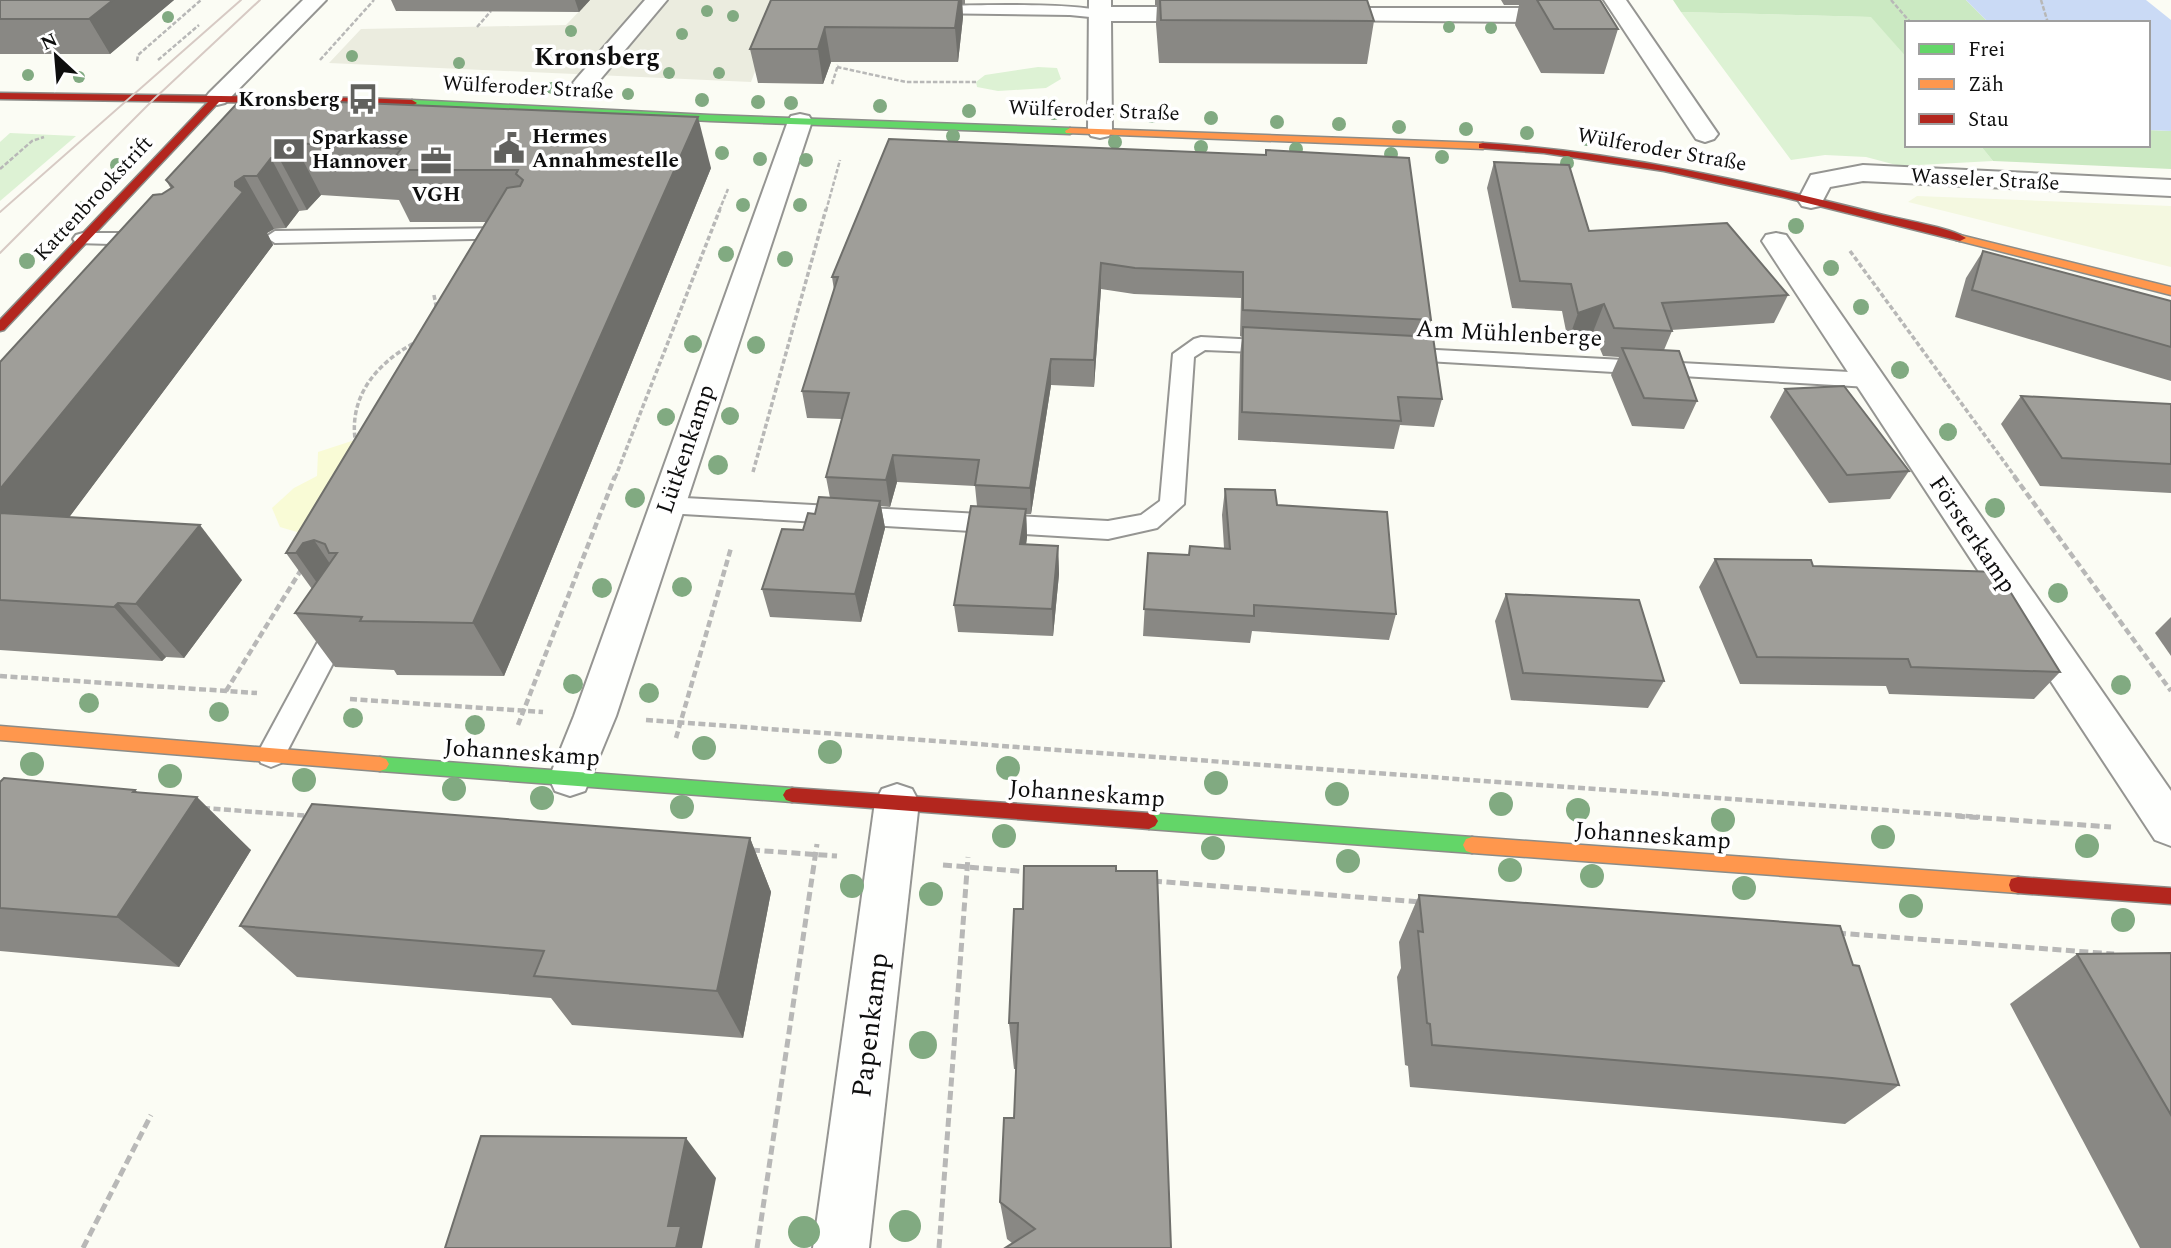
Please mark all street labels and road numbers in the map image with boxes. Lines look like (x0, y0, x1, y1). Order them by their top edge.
street label: Wülferoder Straße (441, 68, 614, 108)
street label: Wülferoder Straße (1008, 92, 1180, 130)
street label: Wülferoder Straße (1575, 119, 1749, 181)
street label: Kattenbrookstrift (27, 128, 161, 269)
street label: Wasseler Straße (1910, 160, 2060, 200)
street label: Am Mühlenberge (1415, 311, 1603, 357)
street label: Lütkenkamp (647, 380, 725, 519)
street label: Försterkamp (1919, 468, 2025, 601)
street label: Johanneskamp (443, 730, 601, 776)
street label: Johanneskamp (1008, 771, 1166, 817)
street label: Johanneskamp (1574, 813, 1732, 859)
street label: Papenkamp (840, 950, 901, 1100)

